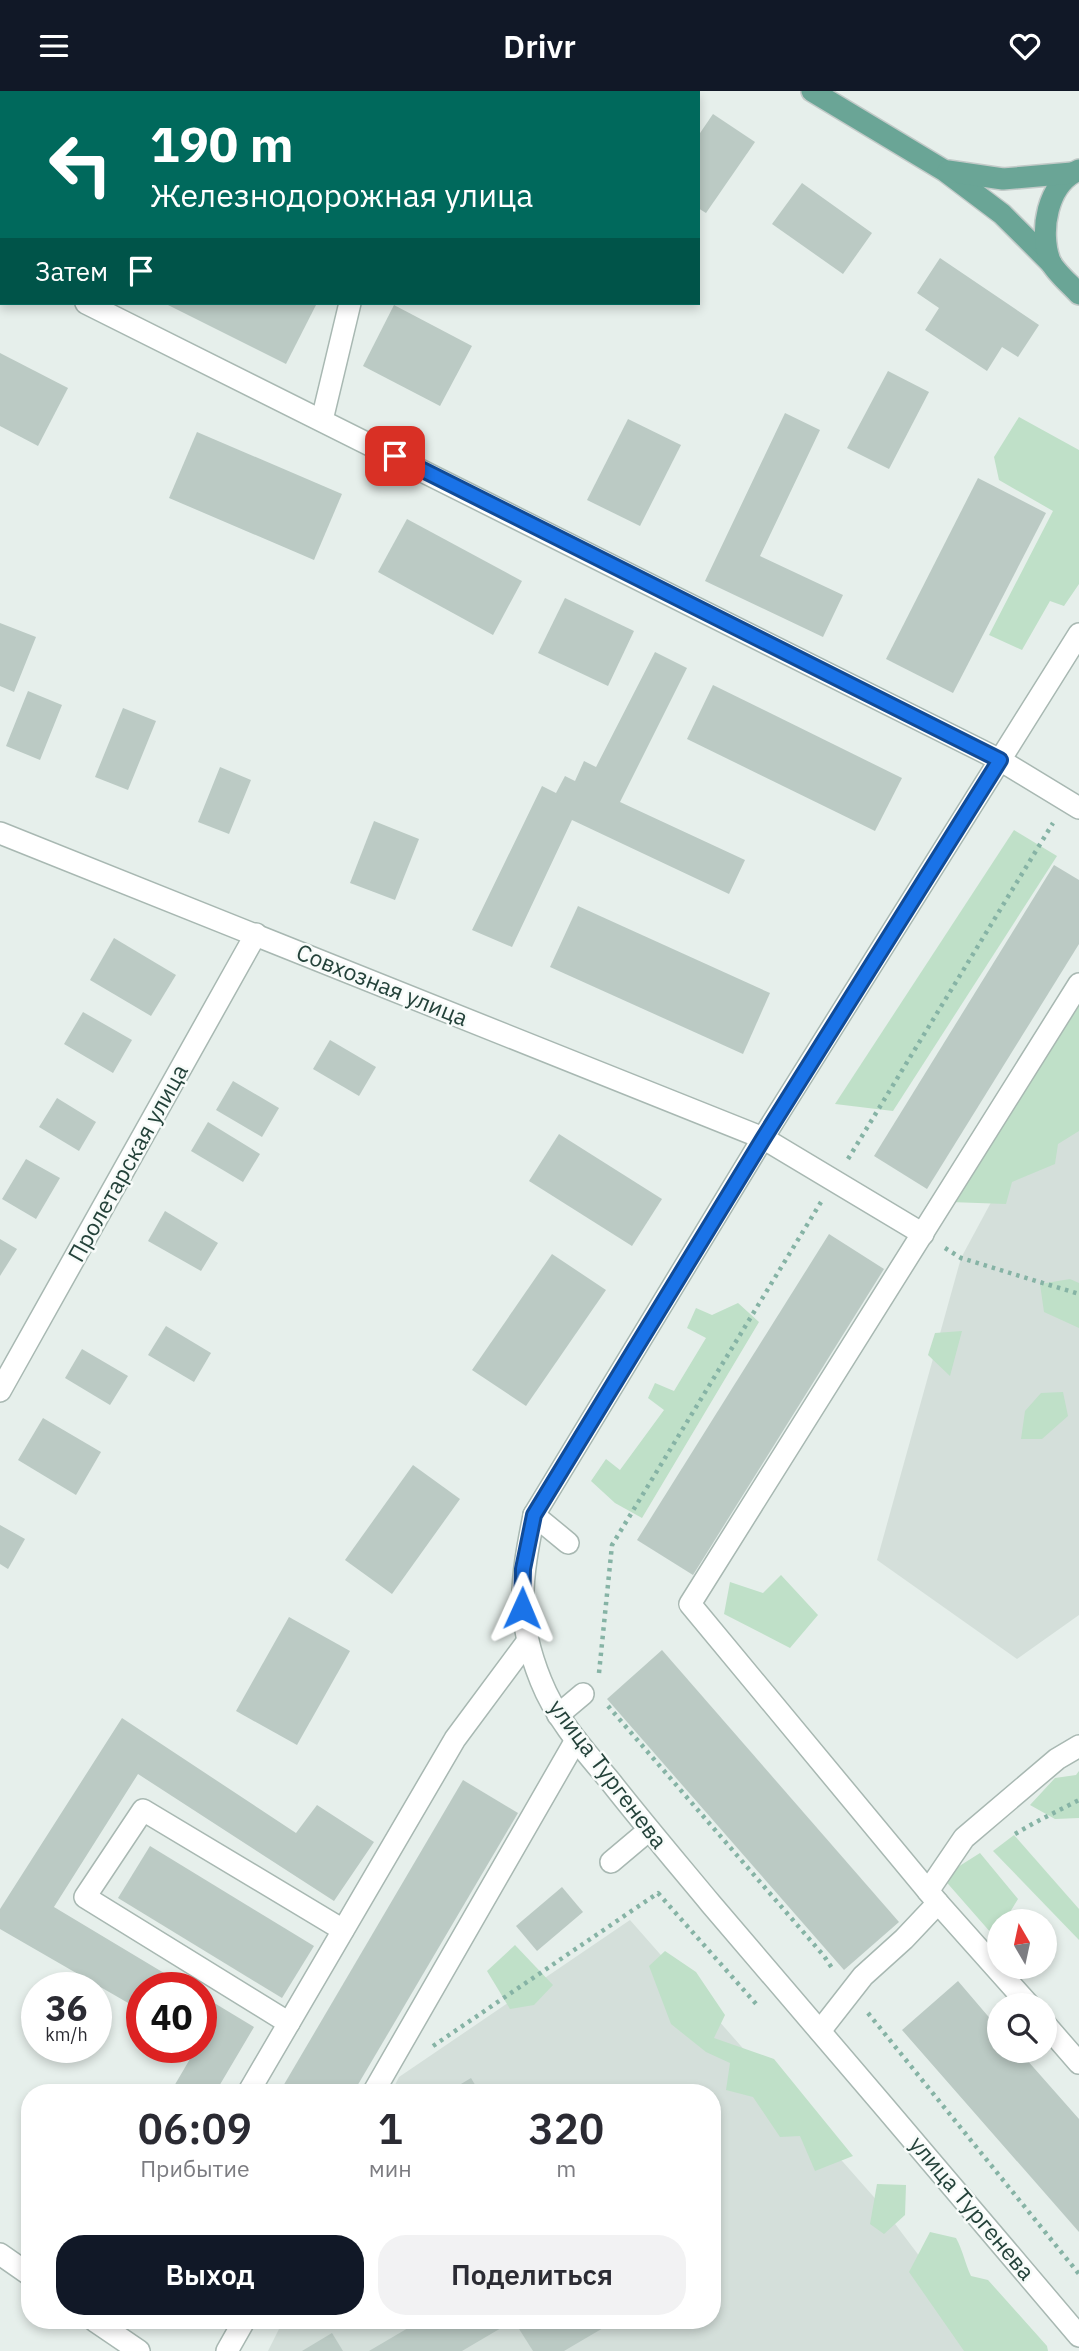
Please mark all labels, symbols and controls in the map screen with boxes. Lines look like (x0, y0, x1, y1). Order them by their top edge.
text: Drivr (503, 25, 576, 67)
icon: menu (35, 27, 73, 65)
icon: heart (1006, 27, 1044, 65)
text: 190 m (150, 112, 294, 175)
icon: left (35, 119, 126, 210)
text: Железнодорожная улица (150, 174, 533, 216)
icon: arrive (122, 252, 160, 290)
text: Затем (35, 254, 108, 288)
pin (365, 426, 425, 486)
icon: arrive (376, 437, 414, 475)
street label: Совхозная улица (292, 936, 473, 1032)
street label: Пролетарская улица (60, 1058, 194, 1267)
position arrow (485, 1571, 559, 1645)
street label: улица Тургенева (543, 1693, 675, 1854)
north arrow (987, 1909, 1057, 1979)
map controls (987, 1909, 1057, 2063)
speed limit sign: 40 (126, 1972, 217, 2063)
text: 36 (45, 1985, 88, 2031)
button: search (987, 1993, 1057, 2063)
text: km/h (45, 2023, 88, 2046)
text: 06:09 (138, 2101, 252, 2156)
text: 1 (378, 2101, 403, 2156)
text: 320 (529, 2101, 604, 2156)
street label: улица Тургенева (904, 2129, 1042, 2286)
text: Прибытие (140, 2153, 250, 2183)
text: мин (369, 2153, 412, 2183)
text: m (556, 2153, 576, 2183)
button: Выход (56, 2235, 364, 2315)
button: Поделиться (378, 2235, 686, 2315)

